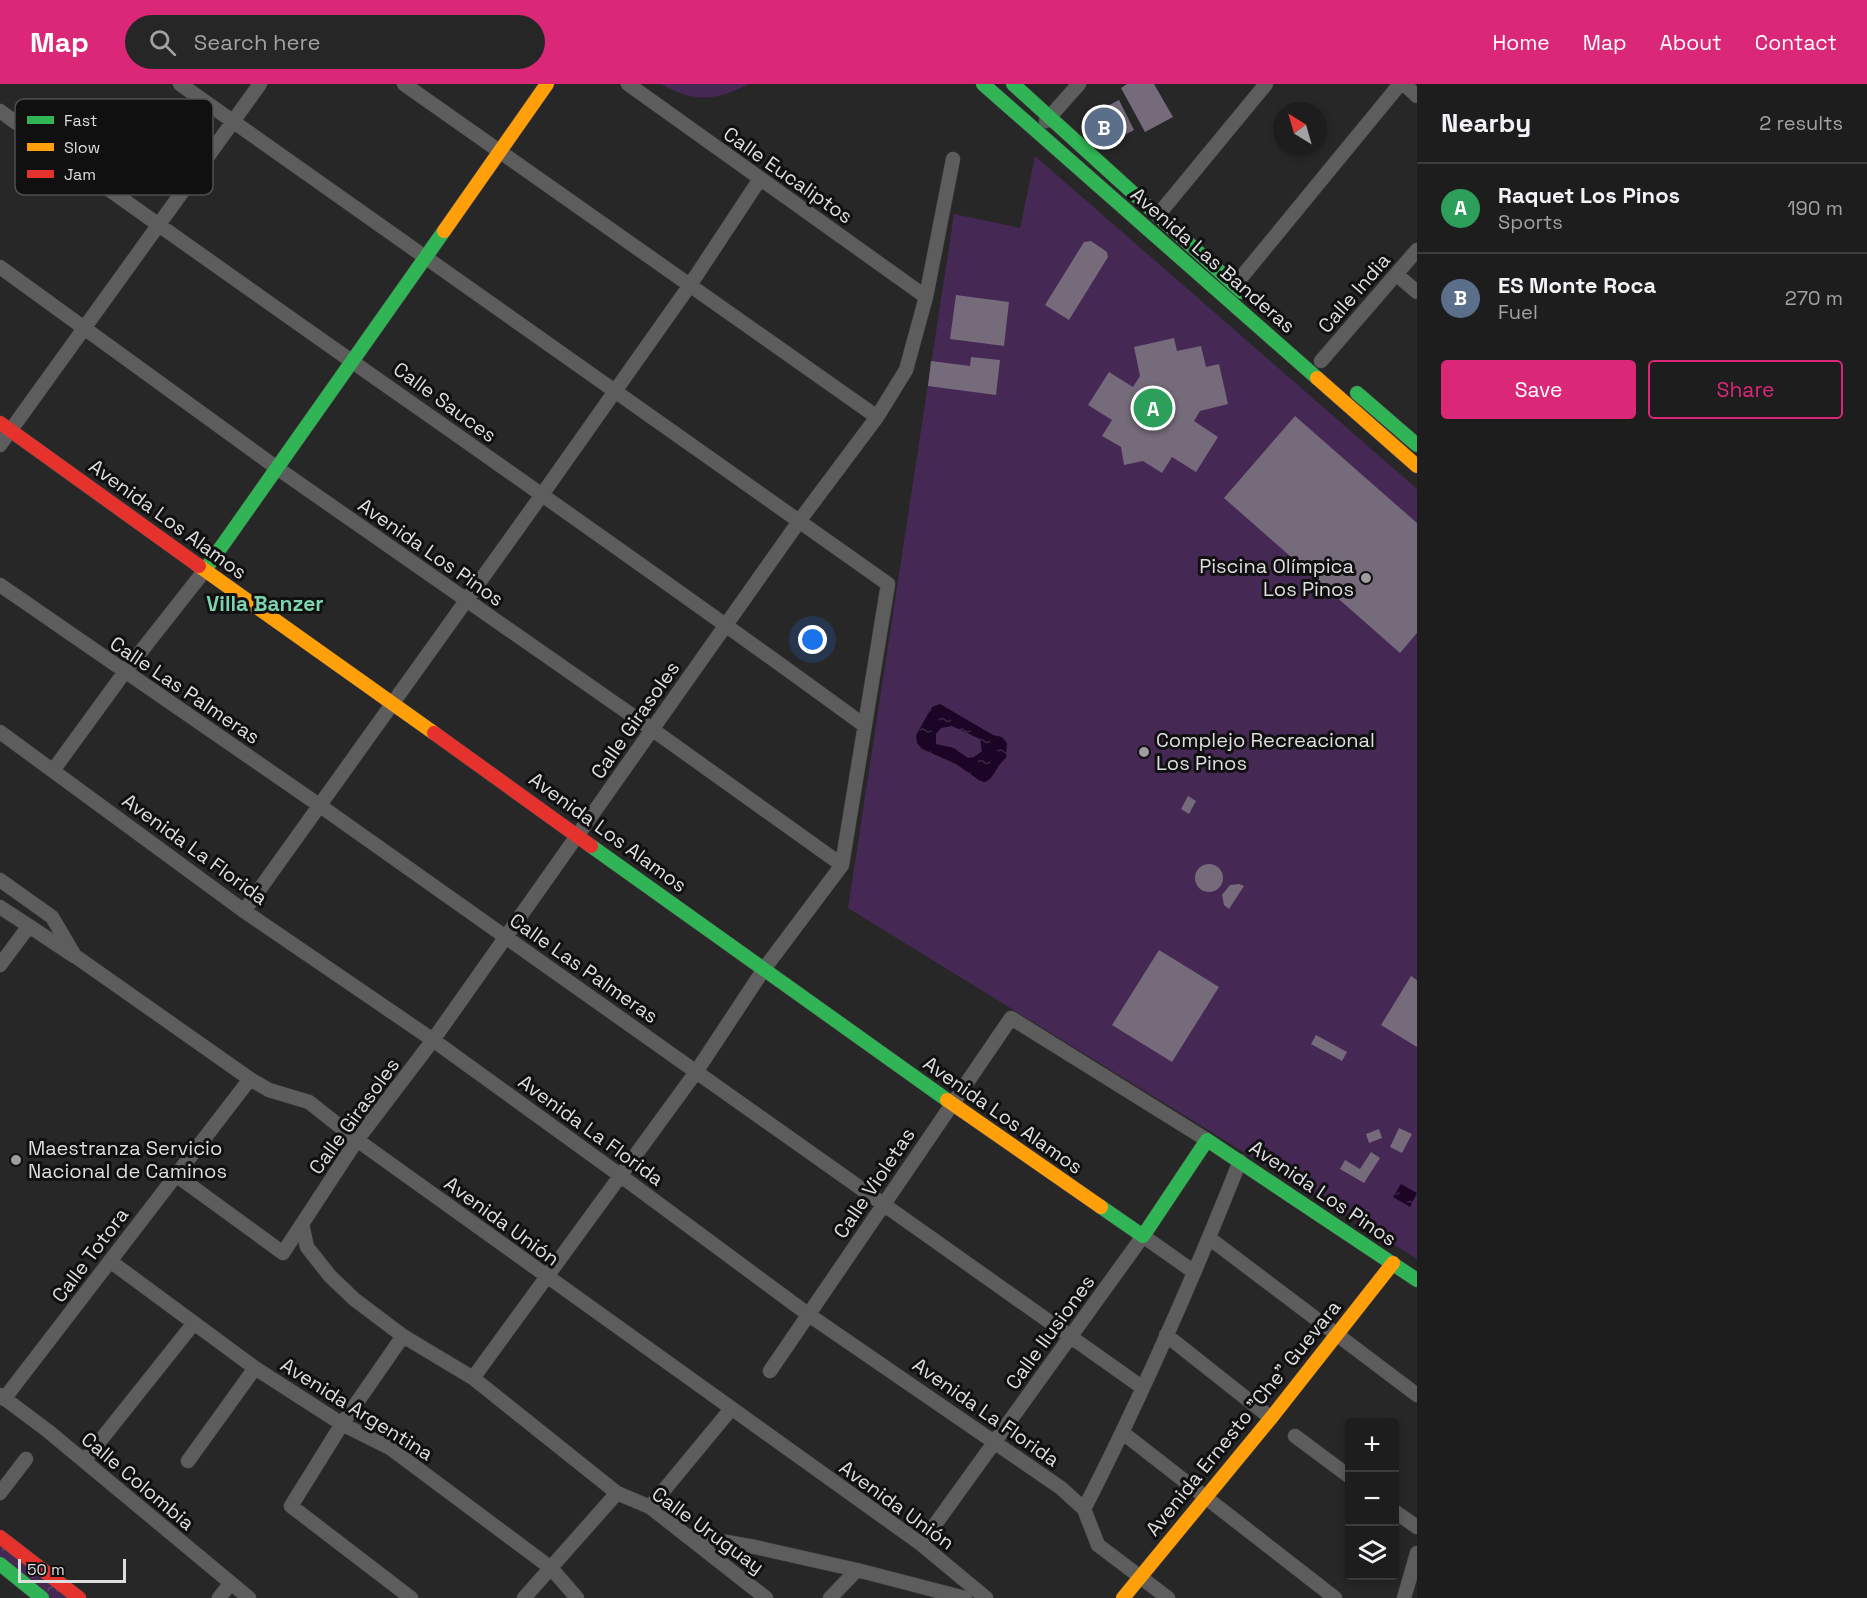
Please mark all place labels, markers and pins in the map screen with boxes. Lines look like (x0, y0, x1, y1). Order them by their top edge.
pin: B (1084, 104, 1124, 150)
pin: A (1134, 386, 1172, 430)
place label: Piscina Olímpica Los Pinos (1199, 553, 1354, 602)
marker: Piscina Olímpica Los Pinos (1359, 571, 1373, 585)
place label: Complejo Recreacional Los Pinos (1156, 727, 1375, 776)
marker: Complejo Recreacional Los Pinos (1137, 745, 1151, 759)
place label: Maestranza Servicio Nacional de Caminos (28, 1135, 227, 1184)
marker: Maestranza Servicio Nacional de Caminos (9, 1153, 23, 1167)

